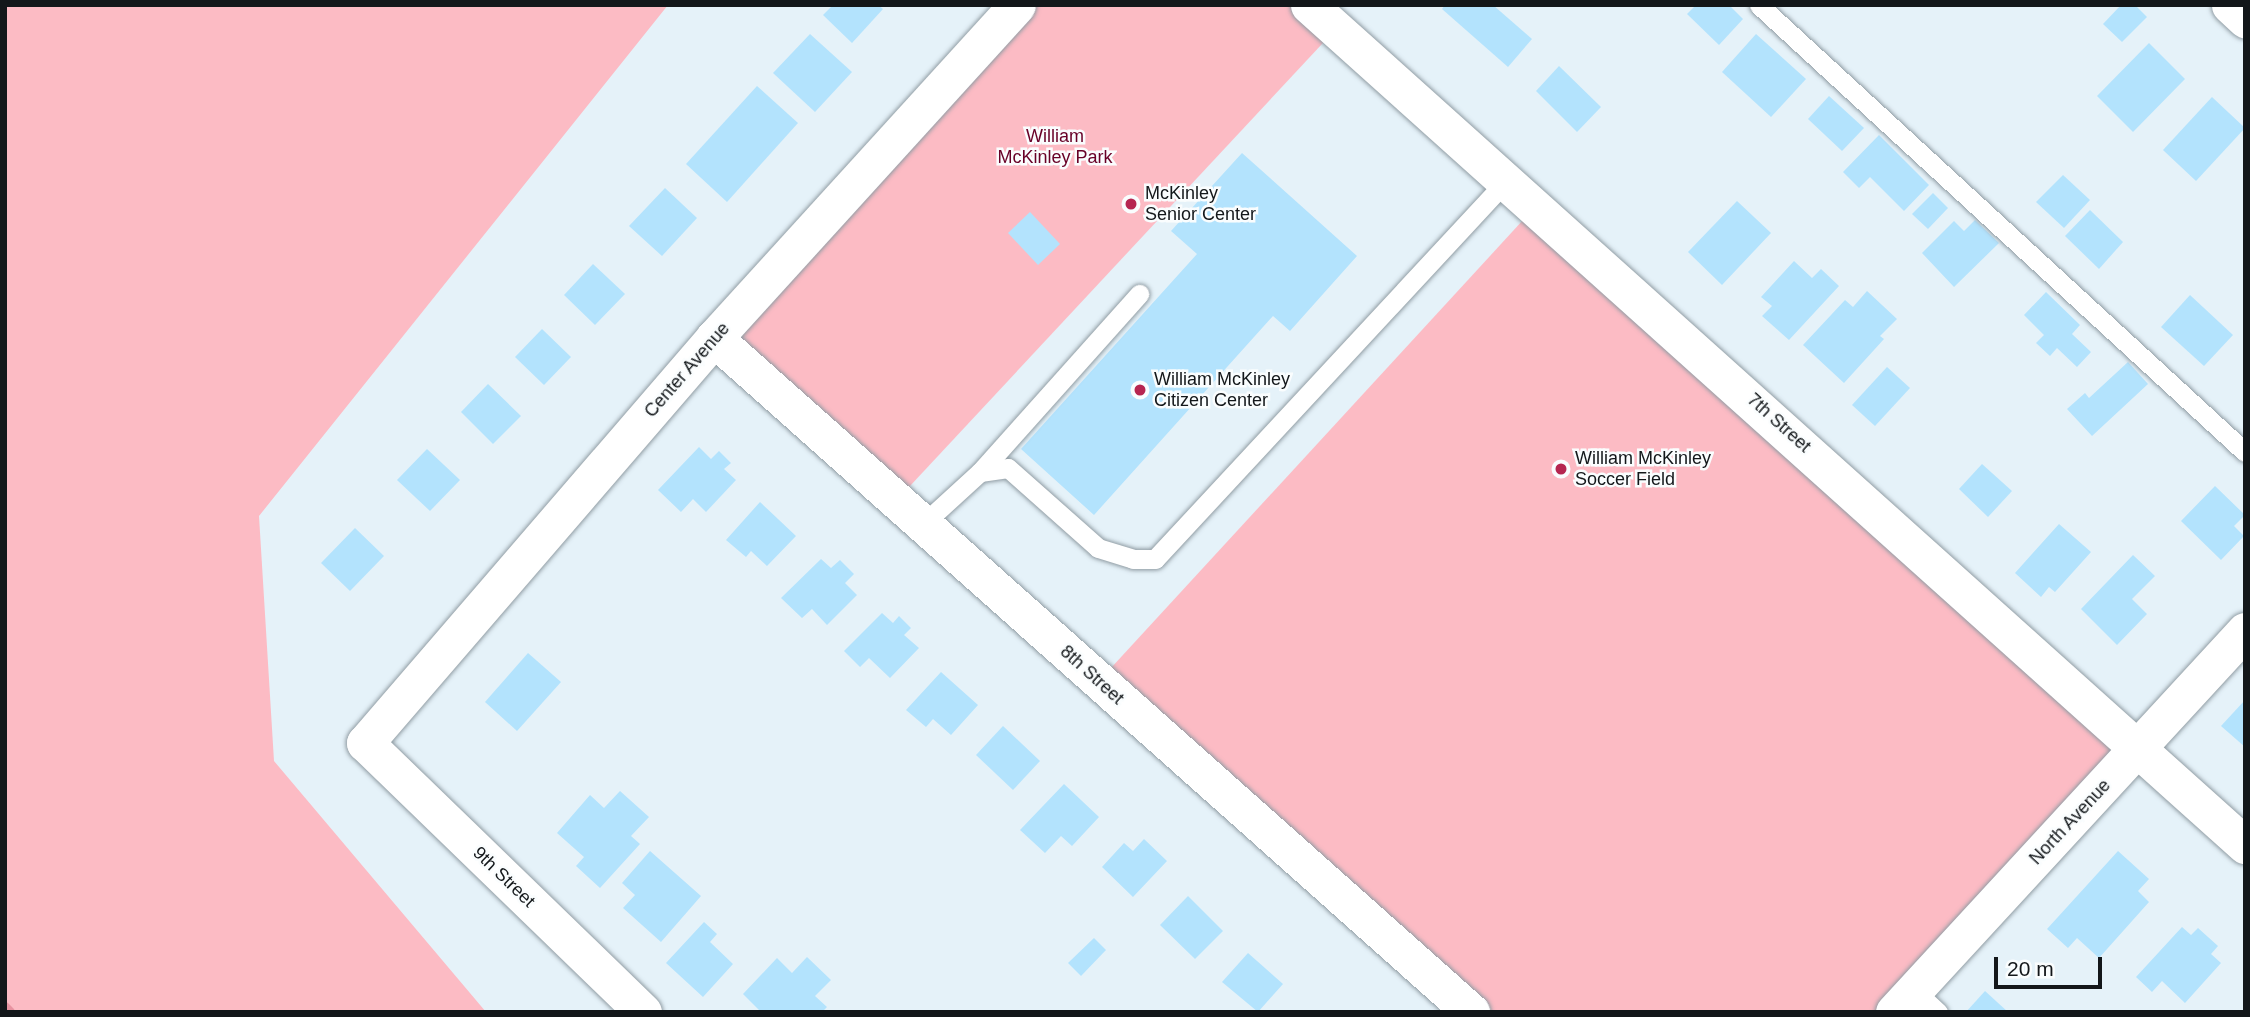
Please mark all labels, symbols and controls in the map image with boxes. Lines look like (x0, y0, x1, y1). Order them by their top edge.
park label: William McKinley Park (997, 126, 1113, 168)
place label: McKinley Senior Center (1145, 183, 1256, 226)
marker: McKinley Senior Center (1123, 196, 1139, 212)
street label: Center Avenue (640, 318, 734, 422)
place label: William McKinley Citizen Center (1154, 369, 1290, 412)
marker: William McKinley Citizen Center (1132, 382, 1148, 398)
street label: 7th Street (1743, 389, 1815, 457)
place label: William McKinley Soccer Field (1575, 448, 1711, 490)
marker: William McKinley Soccer Field (1553, 461, 1569, 477)
street label: 8th Street (1056, 641, 1128, 709)
street label: North Avenue (2025, 775, 2115, 869)
street label: 9th Street (468, 842, 540, 912)
scale bar (1998, 944, 2106, 988)
text: 20 m (2007, 957, 2054, 980)

